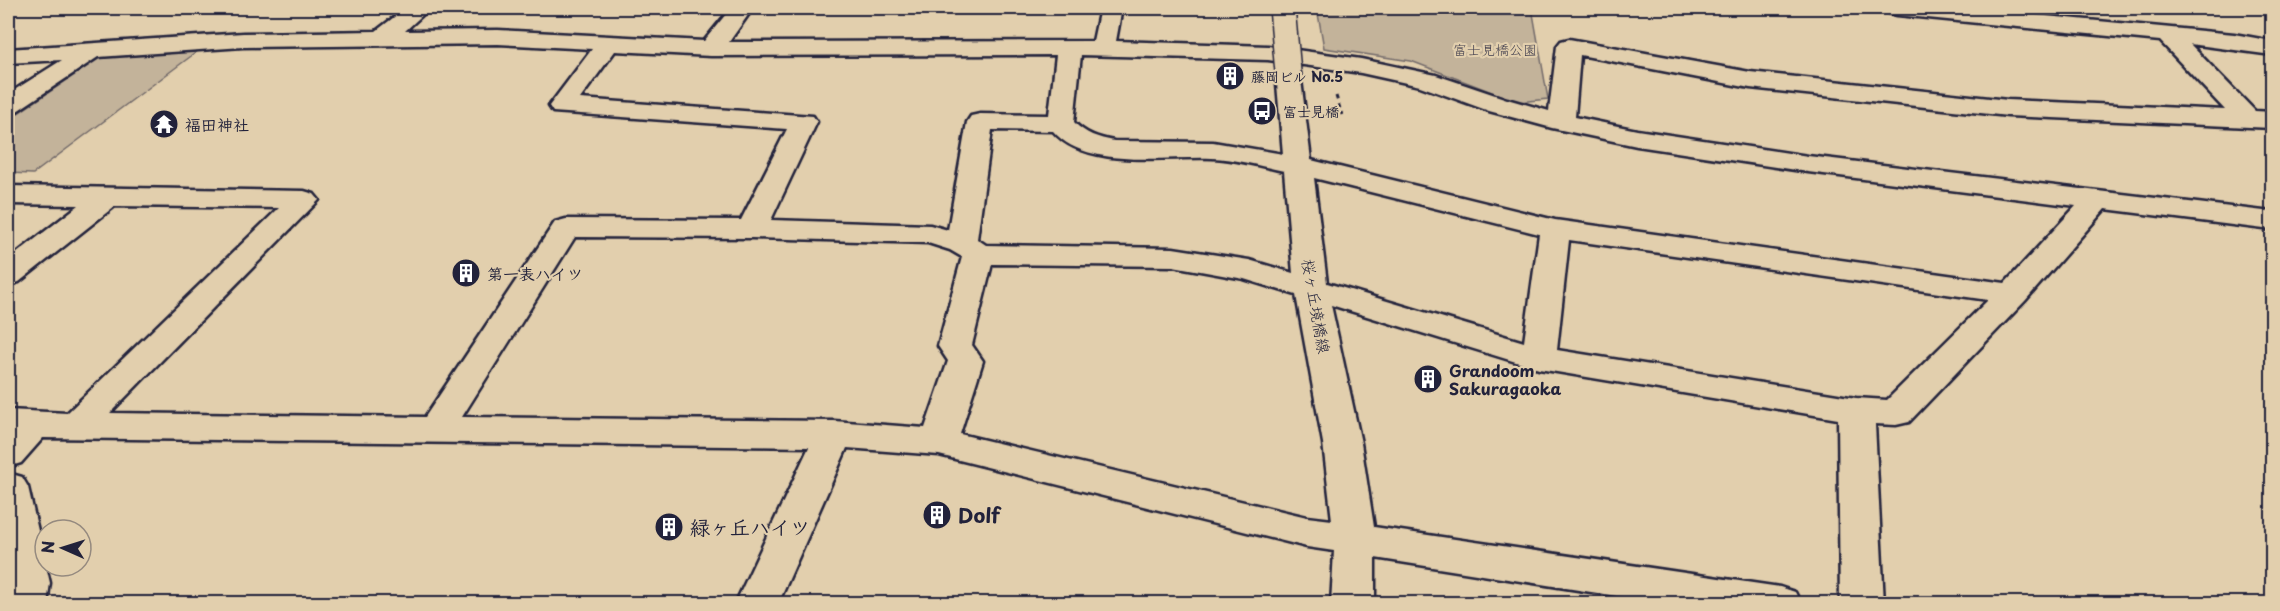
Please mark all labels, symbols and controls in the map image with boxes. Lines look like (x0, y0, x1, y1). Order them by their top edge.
park label: 富士見橋公園 (1453, 39, 1537, 60)
building icon: 藤岡ビル No.5 (1214, 60, 1246, 92)
place label: 藤岡ビル No.5 (1251, 66, 1343, 87)
bus stop icon: 富士見橋 (1246, 95, 1278, 127)
place label: 富士見橋 (1283, 101, 1339, 122)
temple icon: 福田神社 (148, 108, 180, 140)
place label: 福田神社 (185, 112, 249, 136)
building icon: 第一表ハイツ (450, 257, 482, 289)
street label: 桜ヶ丘境橋線 (1297, 257, 1337, 355)
place label: 第一表ハイツ (487, 261, 583, 285)
place label: Grandoom Sakuragaoka (1449, 358, 1562, 400)
building icon: Grandoom Sakuragaoka (1412, 363, 1444, 395)
building icon: Dolf (921, 499, 953, 531)
place label: Dolf (958, 500, 1002, 530)
building icon: 緑ヶ丘ハイツ (653, 511, 685, 543)
place label: 緑ヶ丘ハイツ (690, 512, 810, 542)
north arrow (33, 518, 93, 578)
text: N (35, 540, 59, 554)

